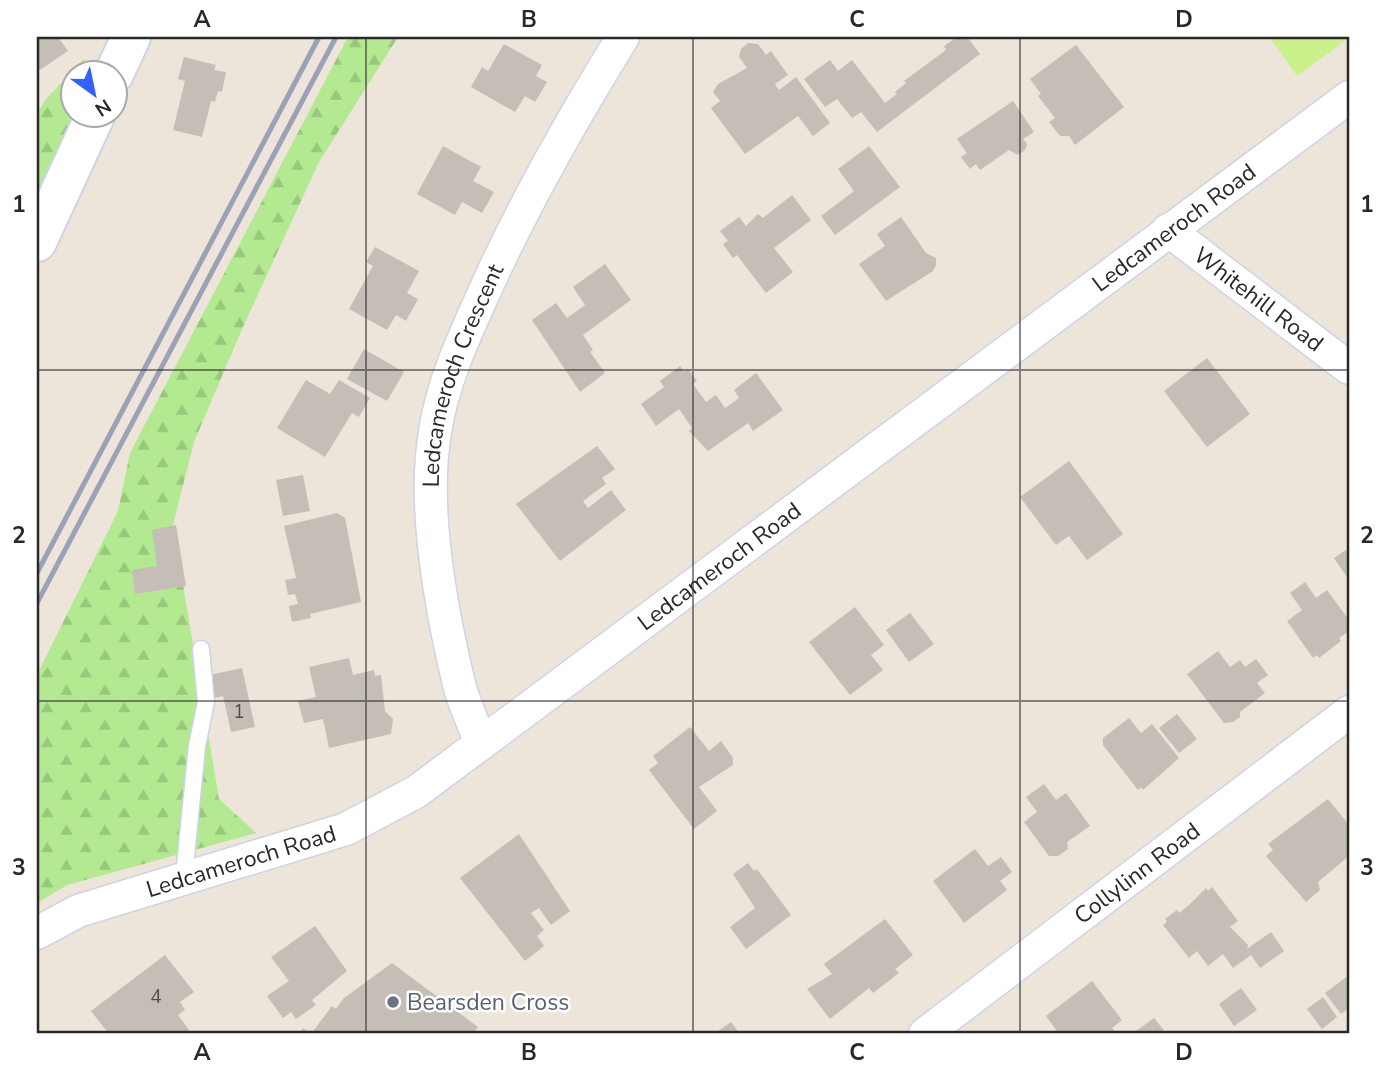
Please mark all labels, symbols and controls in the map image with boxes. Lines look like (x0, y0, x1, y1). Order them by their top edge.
text: A (193, 4, 211, 35)
text: B (521, 4, 537, 35)
text: C (849, 4, 865, 35)
text: D (1175, 4, 1193, 35)
north arrow (60, 60, 130, 130)
text: N (90, 93, 116, 122)
street label: Ledcameroch Road (1086, 156, 1262, 299)
text: 1 (12, 189, 26, 220)
text: 1 (1360, 189, 1374, 220)
street label: Whitehill Road (1187, 240, 1330, 359)
street label: Ledcameroch Crescent (415, 258, 511, 487)
street label: Ledcameroch Road (631, 495, 807, 637)
text: 2 (12, 520, 26, 551)
text: 2 (1360, 520, 1374, 551)
house number: 1 (233, 699, 245, 725)
street label: Collylinn Road (1068, 815, 1206, 931)
street label: Ledcameroch Road (142, 818, 340, 905)
text: 3 (12, 852, 26, 883)
text: 3 (1360, 852, 1374, 883)
house number: 4 (150, 984, 162, 1010)
place label: Bearsden Cross (407, 987, 569, 1018)
marker: Bearsden Cross (385, 994, 401, 1010)
text: A (193, 1037, 211, 1068)
text: B (521, 1037, 537, 1068)
text: C (849, 1037, 865, 1068)
text: D (1175, 1037, 1193, 1068)

